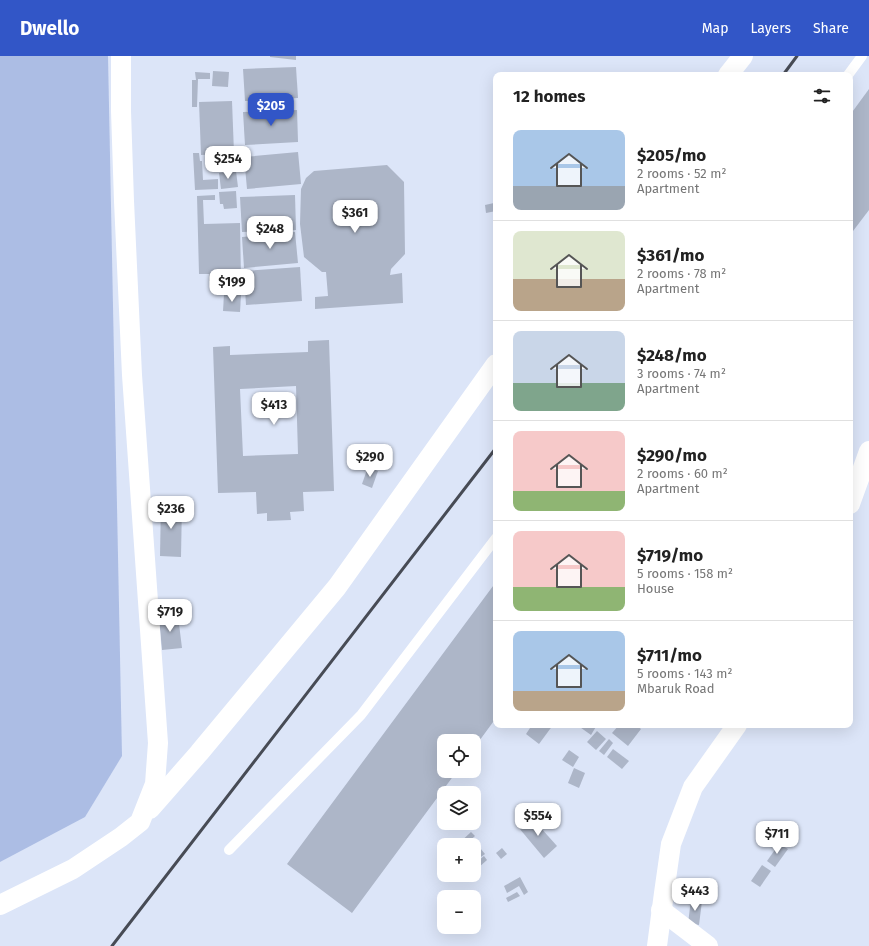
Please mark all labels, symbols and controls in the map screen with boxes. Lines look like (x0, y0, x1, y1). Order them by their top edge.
text: Dwello (20, 17, 79, 40)
text: Map (702, 20, 728, 37)
text: Layers (750, 20, 791, 37)
text: Share (813, 20, 849, 37)
icon: filters (811, 85, 833, 107)
text: 12 homes (513, 86, 585, 107)
pin: $205 (247, 93, 295, 127)
text: $205 (257, 98, 285, 113)
text: $205/mo (637, 145, 706, 166)
pin: $254 (204, 146, 252, 180)
icon: home (545, 146, 593, 194)
text: $254 (214, 151, 242, 166)
text: 2 rooms · 52 m² (637, 166, 726, 181)
text: Apartment (637, 181, 699, 196)
pin: $361 (331, 200, 379, 234)
text: $361 (342, 205, 368, 220)
pin: $248 (246, 216, 294, 250)
text: $248 (256, 221, 284, 236)
text: $361/mo (637, 245, 704, 266)
icon: home (545, 247, 593, 295)
text: 2 rooms · 78 m² (637, 266, 726, 281)
pin: $199 (208, 269, 256, 303)
text: $199 (218, 274, 246, 289)
text: Apartment (637, 281, 699, 296)
text: $248/mo (637, 345, 707, 366)
icon: home (545, 347, 593, 395)
text: 3 rooms · 74 m² (637, 366, 726, 381)
text: Apartment (637, 381, 699, 396)
pin: $413 (250, 392, 298, 426)
text: $413 (261, 397, 287, 412)
pin: $290 (346, 444, 394, 478)
text: $290/mo (637, 445, 707, 466)
icon: home (545, 447, 593, 495)
text: $290 (356, 449, 384, 464)
text: 2 rooms · 60 m² (637, 466, 728, 481)
text: Apartment (637, 481, 699, 496)
pin: $236 (147, 496, 195, 530)
text: $236 (157, 501, 185, 516)
text: $719/mo (637, 545, 703, 566)
icon: home (545, 547, 593, 595)
text: 5 rooms · 158 m² (637, 566, 733, 581)
text: House (637, 581, 674, 596)
pin: $719 (146, 599, 194, 633)
text: $719 (157, 604, 183, 619)
text: $711/mo (637, 645, 702, 666)
icon: home (545, 647, 593, 695)
text: 5 rooms · 143 m² (637, 666, 733, 681)
text: Mbaruk Road (637, 681, 714, 696)
map controls (437, 734, 481, 934)
button: locate (437, 734, 481, 778)
button: layers (437, 786, 481, 830)
pin: $554 (514, 803, 562, 837)
text: $554 (524, 808, 552, 823)
pin: $711 (753, 821, 801, 855)
text: $711 (765, 826, 789, 841)
button: + (437, 838, 481, 882)
pin: $443 (671, 878, 719, 912)
text: $443 (681, 883, 709, 898)
button: − (437, 890, 481, 934)

